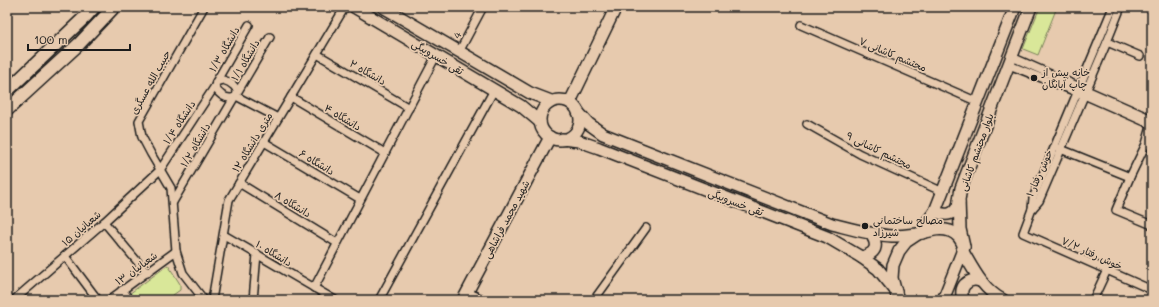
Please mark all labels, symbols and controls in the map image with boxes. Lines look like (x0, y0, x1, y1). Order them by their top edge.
street label: دانشگاه ۱/۳ (205, 24, 243, 74)
scale bar (28, 26, 130, 52)
street label: 4 (449, 29, 465, 41)
text: 100 m (34, 31, 68, 47)
street label: محتشم کاشانی ۷ (857, 33, 929, 76)
street label: تقی خسروبیگی (409, 36, 467, 79)
street label: دانشگاه ۱/۱ (228, 37, 263, 83)
street label: حبیب الله عسگری (127, 47, 173, 117)
street label: دانشگاه ۲ (347, 56, 389, 88)
place label: خانه پیش از چاپ آبانگان (1041, 65, 1090, 91)
marker: خانه پیش از چاپ آبانگان (1029, 73, 1039, 83)
street label: دانشگاه ۱/۴ (160, 97, 198, 147)
street label: دانشگاه ۴ (322, 101, 364, 134)
street label: ۱۲ متری دانشگاه (229, 109, 275, 174)
street label: بلوار محتشم کاشانی (955, 111, 998, 193)
street label: دانشگاه ۱/۲ (177, 120, 213, 170)
street label: محتشم کاشانی ۹ (843, 128, 914, 173)
street label: دانشگاه ۶ (297, 146, 338, 178)
street label: خوش رفتار ۱ (1022, 147, 1056, 199)
street label: شهید محمد فراشاهی (479, 177, 534, 261)
street label: تقی خسروبیگی (706, 185, 766, 220)
street label: دانشگاه ۸ (272, 188, 314, 220)
street label: شعبانیان ۱۵ (58, 207, 104, 249)
place label: مصالح ساختمانی شیرزاد (873, 213, 943, 239)
marker: مصالح ساختمانی شیرزاد (860, 221, 870, 231)
street label: خوش رفتار ۷/۲ (1059, 233, 1125, 273)
street label: دانشگاه ۱۰ (253, 237, 295, 269)
street label: شعبانیان ۱۳ (112, 248, 160, 288)

